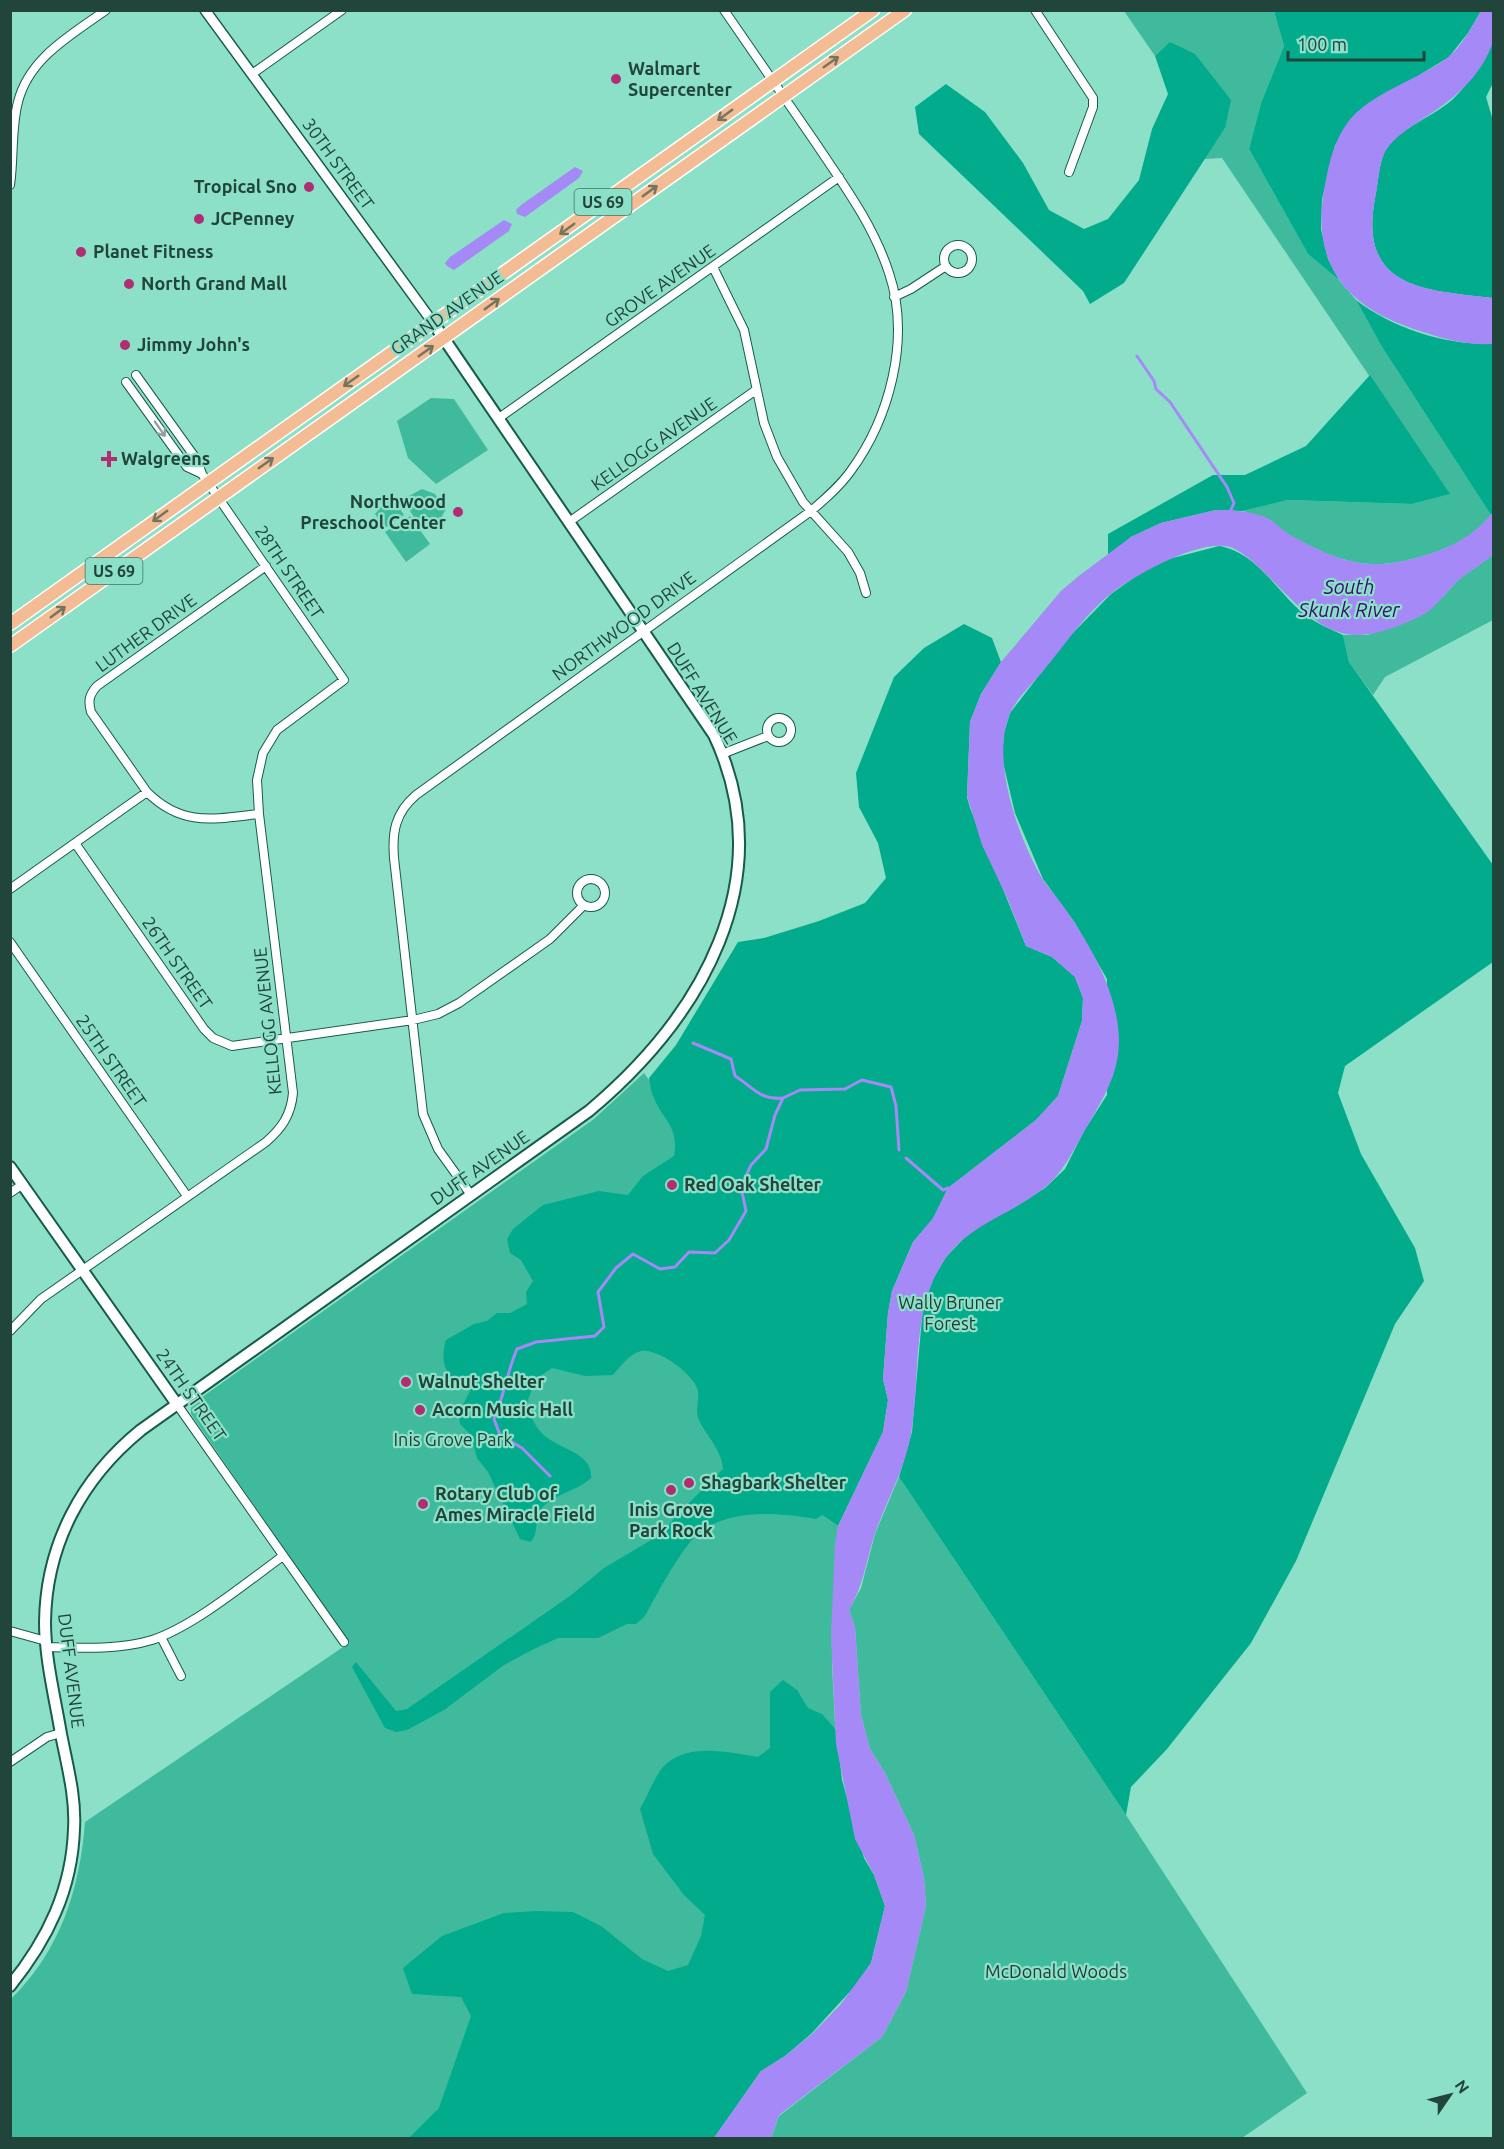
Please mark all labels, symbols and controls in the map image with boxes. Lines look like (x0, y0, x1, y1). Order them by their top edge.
scale bar (1288, 24, 1424, 62)
text: 100 m (1297, 34, 1347, 54)
one-way arrow (822, 56, 839, 68)
place label: Walmart Supercenter (628, 58, 732, 99)
marker: Walmart Supercenter (609, 72, 623, 86)
one-way arrow (718, 109, 734, 121)
street label: 30TH STREET (299, 114, 379, 213)
place label: Tropical Sno (194, 176, 297, 196)
marker: Tropical Sno (302, 180, 316, 194)
one-way arrow (642, 184, 658, 197)
road number: US 69 (574, 189, 632, 215)
place label: JCPenney (211, 208, 295, 228)
marker: JCPenney (192, 212, 206, 226)
one-way arrow (559, 222, 575, 235)
street label: GROVE AVENUE (600, 240, 718, 331)
place label: Planet Fitness (93, 241, 214, 261)
marker: Planet Fitness (74, 245, 88, 259)
street label: GRAND AVENUE (386, 266, 506, 358)
place label: North Grand Mall (141, 273, 288, 293)
marker: North Grand Mall (122, 277, 136, 291)
one-way arrow (483, 298, 499, 310)
place label: Jimmy John's (137, 334, 250, 354)
marker: Jimmy John's (118, 338, 132, 352)
one-way arrow (417, 345, 433, 357)
one-way arrow (344, 375, 360, 387)
street label: KELLOGG AVENUE (587, 392, 720, 494)
one-way arrow (154, 421, 166, 437)
place label: Walgreens (121, 448, 210, 468)
marker: Walgreens (102, 452, 116, 466)
one-way arrow (258, 457, 274, 469)
place label: Northwood Preschool Center (300, 491, 447, 532)
marker: Northwood Preschool Center (451, 505, 465, 519)
one-way arrow (153, 510, 169, 522)
street label: 28TH STREET (251, 521, 328, 622)
road number: US 69 (86, 558, 142, 584)
street label: NORTHWOOD DRIVE (548, 567, 699, 684)
water label: South Skunk River (1297, 575, 1401, 621)
street label: LUTHER DRIVE (91, 589, 200, 675)
one-way arrow (50, 605, 66, 618)
street label: DUFF AVENUE (664, 638, 742, 747)
street label: 26TH STREET (139, 913, 217, 1012)
street label: KELLOGG AVENUE (249, 946, 285, 1096)
street label: 25TH STREET (73, 1011, 151, 1110)
street label: DUFF AVENUE (426, 1126, 533, 1209)
place label: Red Oak Shelter (684, 1174, 822, 1194)
marker: Red Oak Shelter (665, 1178, 679, 1192)
park label: Wally Bruner Forest (898, 1292, 1002, 1333)
street label: 24TH STREET (153, 1345, 231, 1444)
place label: Walnut Shelter (418, 1371, 545, 1391)
marker: Walnut Shelter (399, 1375, 413, 1389)
place label: Acorn Music Hall (432, 1399, 573, 1419)
marker: Acorn Music Hall (413, 1403, 427, 1417)
park label: Inis Grove Park (394, 1429, 513, 1449)
place label: Shagbark Shelter (701, 1472, 847, 1492)
marker: Shagbark Shelter (682, 1476, 696, 1490)
place label: Rotary Club of Ames Miracle Field (435, 1483, 595, 1524)
marker: Inis Grove Park Rock (664, 1483, 678, 1497)
marker: Rotary Club of Ames Miracle Field (416, 1497, 430, 1511)
place label: Inis Grove Park Rock (629, 1499, 713, 1540)
street label: DUFF AVENUE (55, 1612, 89, 1729)
park label: McDonald Woods (985, 1961, 1127, 1981)
north arrow (1420, 2065, 1480, 2125)
text: N (1451, 2076, 1473, 2096)

